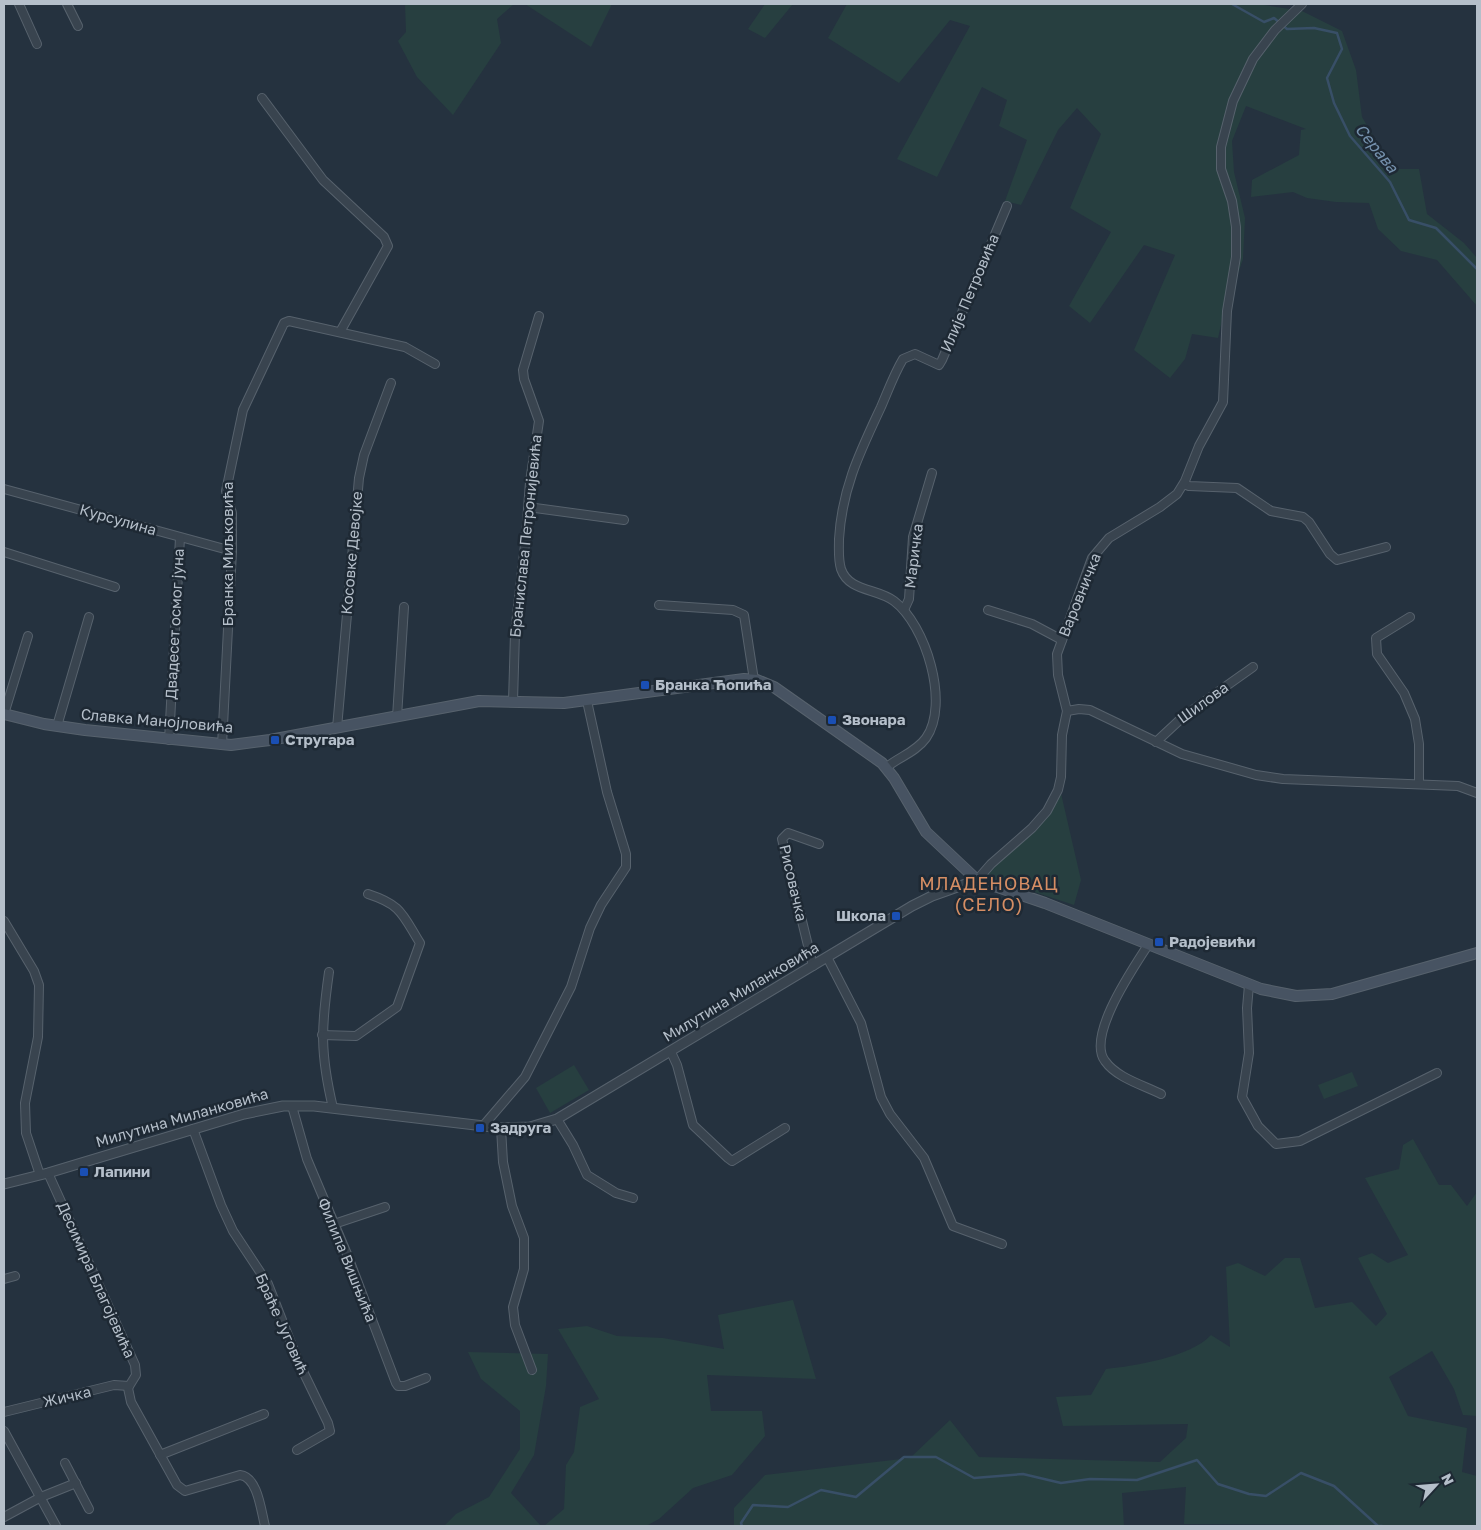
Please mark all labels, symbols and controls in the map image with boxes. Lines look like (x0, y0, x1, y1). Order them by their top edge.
water label: Серава (1351, 120, 1403, 177)
street label: Илије Петровића (936, 231, 1002, 354)
street label: Бранислава Петронијевића (505, 434, 545, 638)
street label: Бранка Миљковића (218, 482, 236, 626)
street label: Косовке Девојке (337, 490, 365, 615)
street label: Курсулина (78, 499, 159, 539)
street label: Маричка (900, 523, 926, 589)
street label: Двадесет осмог јуна (161, 548, 187, 700)
street label: Варовничка (1054, 550, 1104, 639)
place label: Бранка Ћопића (655, 675, 772, 693)
street label: Шилова (1173, 678, 1231, 727)
marker: Бранка Ћопића (639, 679, 651, 691)
street label: Славка Манојловића (80, 704, 234, 736)
place label: Звонара (842, 710, 906, 728)
marker: Звонара (826, 714, 838, 726)
place label: Стругара (285, 730, 355, 748)
marker: Стругара (269, 734, 281, 746)
street label: Рисовачка (776, 843, 812, 923)
district label: МЛАДЕНОВАЦ (СЕЛО) (919, 872, 1059, 915)
place label: Школа (836, 906, 886, 924)
marker: Школа (890, 910, 902, 922)
place label: Радојевићи (1169, 932, 1255, 950)
marker: Радојевићи (1153, 936, 1165, 948)
street label: Милутина Миланковића (659, 937, 822, 1045)
street label: Милутина Миланковића (93, 1084, 270, 1150)
place label: Задруга (490, 1118, 552, 1136)
marker: Задруга (474, 1122, 486, 1134)
place label: Лапини (94, 1162, 150, 1180)
marker: Лапини (78, 1166, 90, 1178)
street label: Филипа Вишњића (315, 1195, 381, 1324)
street label: Десимира Благојевића (54, 1199, 140, 1361)
street label: Браће Југовић (253, 1270, 313, 1377)
street label: Жичка (41, 1382, 93, 1410)
north arrow (1411, 1460, 1461, 1510)
text: N (1438, 1471, 1458, 1488)

